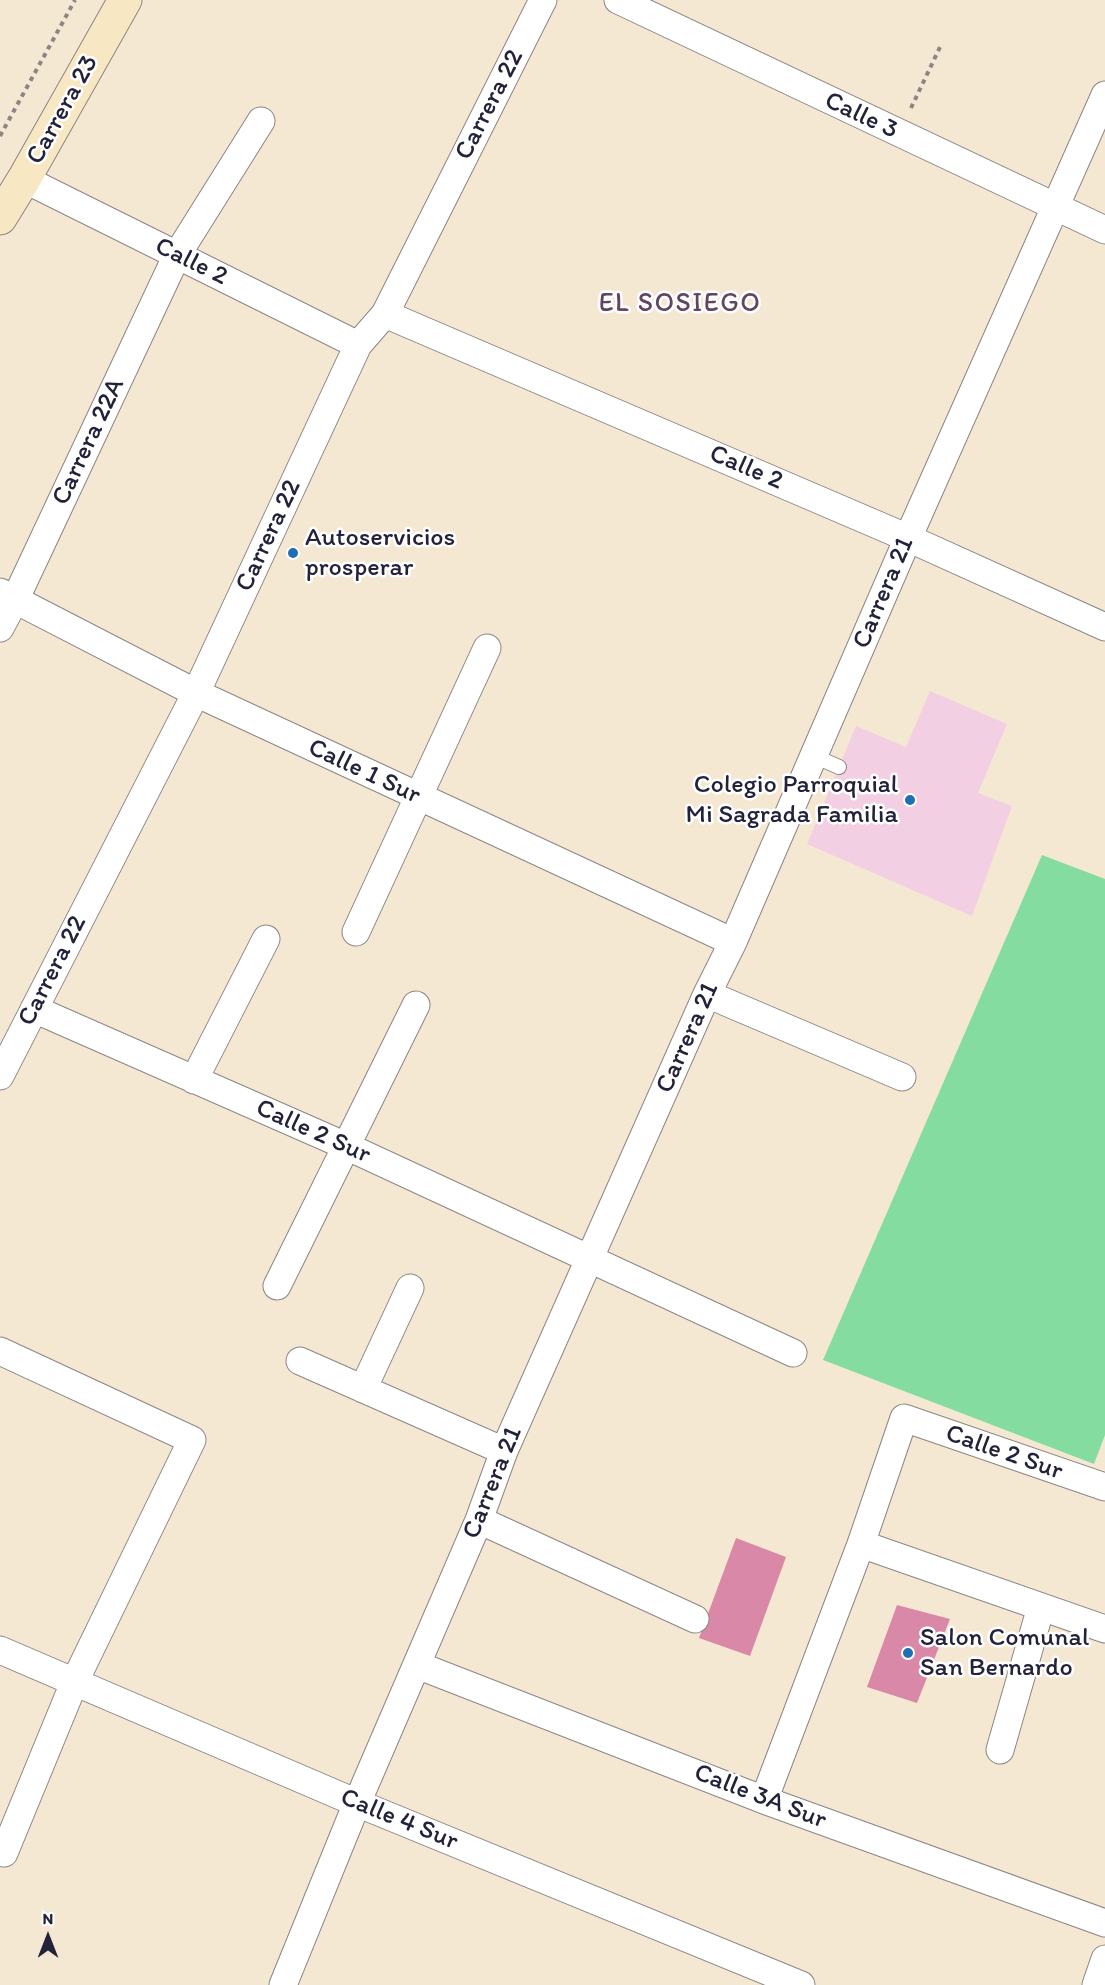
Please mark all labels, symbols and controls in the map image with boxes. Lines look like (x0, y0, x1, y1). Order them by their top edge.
street label: Carrera 22 (449, 45, 531, 165)
street label: Carrera 23 (20, 50, 106, 170)
street label: Calle 3 (819, 86, 903, 146)
street label: Calle 2 (150, 231, 232, 293)
district label: EL SOSIEGO (600, 288, 760, 320)
street label: Carrera 22A (46, 374, 132, 510)
street label: Calle 2 (705, 439, 787, 497)
street label: Carrera 22 (230, 475, 308, 597)
place label: Autoservicios prosperar (305, 522, 455, 584)
street label: Carrera 21 (847, 533, 921, 653)
marker: Autoservicios prosperar (286, 546, 300, 560)
street label: Calle 1 Sur (303, 732, 425, 812)
place label: Colegio Parroquial Mi Sagrada Familia (685, 769, 898, 831)
marker: Colegio Parroquial Mi Sagrada Familia (903, 793, 917, 807)
street label: Carrera 22 (12, 911, 94, 1031)
street label: Carrera 21 (650, 978, 726, 1098)
street label: Calle 2 Sur (251, 1093, 375, 1171)
street label: Calle 2 Sur (941, 1418, 1067, 1488)
street label: Carrera 21 (456, 1422, 530, 1544)
place label: Salon Comunal San Bernardo (920, 1622, 1089, 1684)
marker: Salon Comunal San Bernardo (901, 1646, 915, 1660)
street label: Calle 3A Sur (689, 1758, 831, 1836)
street label: Calle 4 Sur (336, 1782, 462, 1858)
north arrow (18, 1907, 78, 1967)
text: N (43, 1909, 53, 1928)

